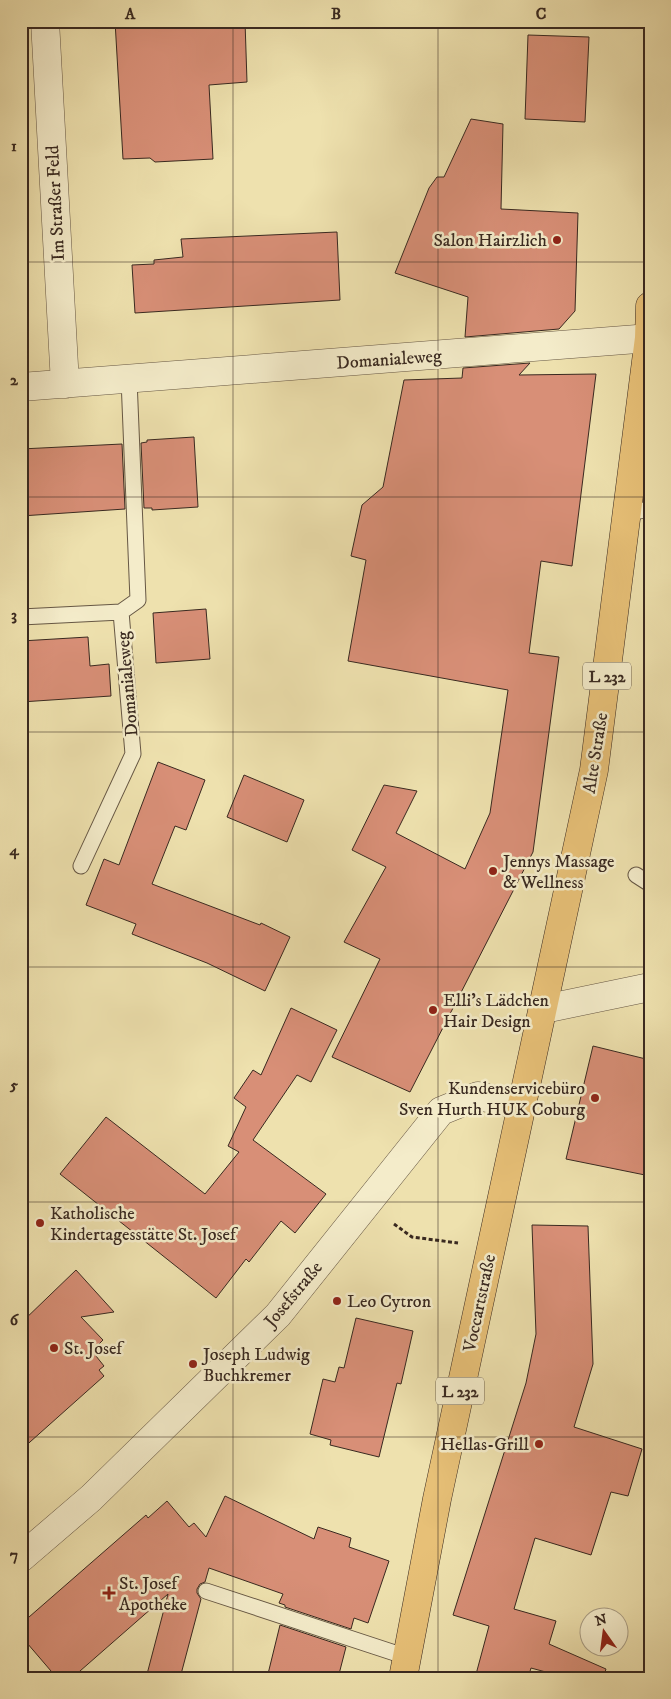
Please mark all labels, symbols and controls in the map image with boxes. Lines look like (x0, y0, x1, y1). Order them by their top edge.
text: A (124, 4, 136, 24)
text: B (331, 4, 341, 24)
text: C (536, 4, 546, 24)
text: 1 (11, 136, 17, 156)
street label: Im Straßer Feld (42, 145, 70, 261)
place label: Salon Hairzlich (433, 230, 548, 252)
marker: Salon Hairzlich (551, 234, 563, 246)
street label: Domanialeweg (336, 345, 443, 375)
text: 2 (10, 370, 19, 390)
text: 3 (11, 605, 17, 625)
street label: Domanialeweg (112, 630, 144, 737)
road number: L 232 (583, 662, 631, 689)
street label: Alte Straße (579, 711, 613, 795)
text: 4 (8, 840, 19, 860)
place label: Jennys Massage & Wellness (501, 851, 614, 894)
marker: Jennys Massage & Wellness (487, 865, 499, 877)
place label: Elli's Lädchen Hair Design (443, 990, 550, 1033)
marker: Elli's Lädchen Hair Design (427, 1004, 439, 1016)
text: 5 (9, 1075, 18, 1095)
place label: Kundenservicebüro Sven Hurth HUK Coburg (399, 1078, 585, 1121)
marker: Kundenservicebüro Sven Hurth HUK Coburg (589, 1092, 601, 1104)
place label: Katholische Kindertagesstätte St. Josef (50, 1203, 239, 1246)
marker: Katholische Kindertagesstätte St. Josef (34, 1217, 46, 1229)
street label: Voccartstraße (459, 1252, 501, 1355)
street label: Josefstraße (259, 1257, 328, 1334)
place label: Leo Cytron (347, 1291, 432, 1313)
marker: Leo Cytron (331, 1295, 343, 1307)
text: 6 (10, 1310, 20, 1330)
place label: St. Josef (64, 1338, 125, 1360)
marker: St. Josef (48, 1342, 60, 1354)
place label: Joseph Ludwig Buchkremer (201, 1344, 310, 1387)
marker: Joseph Ludwig Buchkremer (187, 1358, 199, 1370)
road number: L 232 (436, 1378, 484, 1404)
place label: Hellas-Grill (440, 1434, 530, 1456)
marker: Hellas-Grill (533, 1438, 545, 1450)
text: 7 (10, 1545, 18, 1565)
place label: St. Josef Apotheke (119, 1573, 187, 1616)
marker: St. Josef Apotheke (103, 1587, 115, 1599)
north arrow (578, 1606, 628, 1656)
text: N (593, 1610, 609, 1630)

